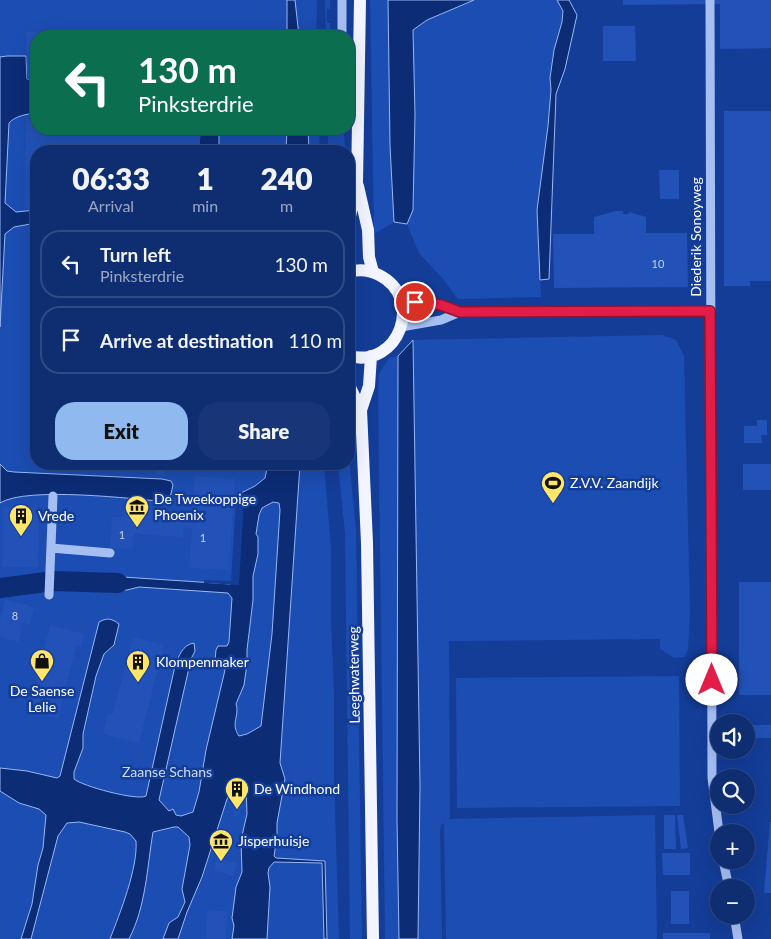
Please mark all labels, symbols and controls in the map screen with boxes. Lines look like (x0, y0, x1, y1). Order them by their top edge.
text: 130 m (138, 48, 237, 90)
icon: left (55, 50, 120, 115)
text: Pinksterdrie (138, 90, 254, 117)
text: 06:33 (72, 160, 150, 196)
text: 1 (196, 160, 214, 196)
text: 240 (260, 160, 313, 196)
street label: Diederik Sonoyweg (687, 177, 704, 297)
text: Arrival (88, 196, 134, 215)
text: min (192, 196, 218, 215)
text: m (280, 196, 293, 215)
text: Turn left (100, 243, 171, 266)
icon: left (57, 250, 85, 278)
text: 130 m (274, 253, 328, 276)
house number: 10 (652, 257, 665, 270)
text: Pinksterdrie (100, 266, 184, 285)
pin (394, 281, 436, 323)
icon: arrive (401, 288, 429, 316)
icon: arrive (57, 326, 85, 354)
text: Arrive at destination (100, 329, 273, 352)
text: 110 m (288, 329, 342, 352)
button: Exit (55, 402, 188, 460)
button: Share (198, 402, 330, 460)
sports icon: Z.V.V. Zaandijk (540, 470, 566, 504)
place label: Z.V.V. Zaandijk (570, 474, 659, 491)
place label: De Tweekoppige Phoenix (154, 490, 256, 523)
museum icon: De Tweekoppige Phoenix (124, 494, 150, 528)
building icon: Vrede (8, 503, 34, 537)
place label: Vrede (38, 507, 74, 524)
house number: 1 (119, 528, 125, 541)
house number: 1 (200, 531, 206, 544)
house number: 8 (12, 609, 18, 622)
street label: Leeghwaterweg (344, 626, 363, 724)
shop icon: De Saense Lelie (29, 648, 55, 682)
building icon: Klompenmaker (125, 649, 151, 683)
place label: Klompenmaker (156, 653, 249, 670)
position arrow (685, 653, 737, 705)
place label: De Saense Lelie (10, 682, 74, 715)
map controls (710, 714, 755, 924)
button: sound (710, 714, 755, 759)
park label: Zaanse Schans (122, 763, 212, 780)
button: search (710, 769, 755, 814)
building icon: De Windhond (224, 776, 250, 810)
place label: De Windhond (254, 780, 340, 797)
button: + (710, 824, 755, 869)
museum icon: Jisperhuisje (208, 828, 234, 862)
place label: Jisperhuisje (238, 832, 309, 849)
button: − (710, 879, 755, 924)

